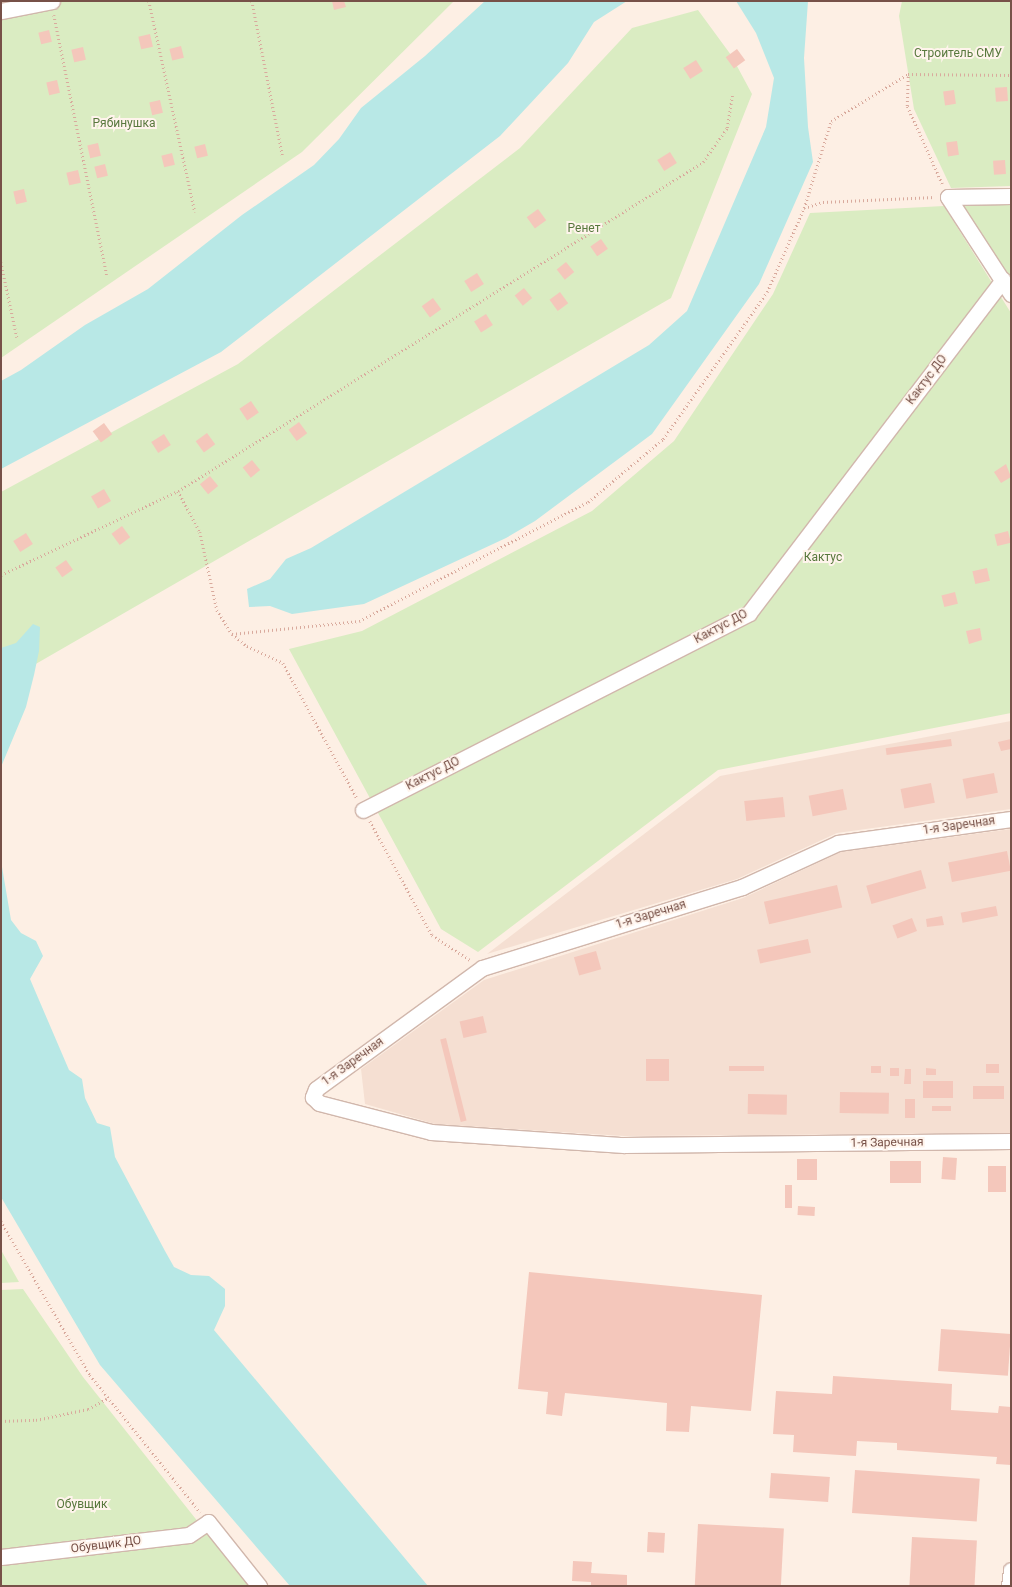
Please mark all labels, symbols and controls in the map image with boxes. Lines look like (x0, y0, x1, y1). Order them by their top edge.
park label: Строитель СМУ (914, 47, 1002, 61)
park label: Рябинушка (93, 117, 155, 131)
park label: Ренет (568, 222, 600, 236)
street label: Кактус ДО (904, 352, 950, 408)
park label: Кактус (804, 551, 842, 565)
street label: Кактус ДО (692, 607, 750, 647)
street label: Кактус ДО (404, 754, 462, 794)
street label: 1-я Заречная (922, 814, 996, 838)
street label: 1-я Заречная (614, 897, 688, 933)
street label: 1-я Заречная (319, 1035, 387, 1089)
street label: 1-я Заречная (850, 1135, 924, 1151)
park label: Обувщик (57, 1498, 107, 1512)
street label: Обувщик ДО (70, 1534, 142, 1556)

